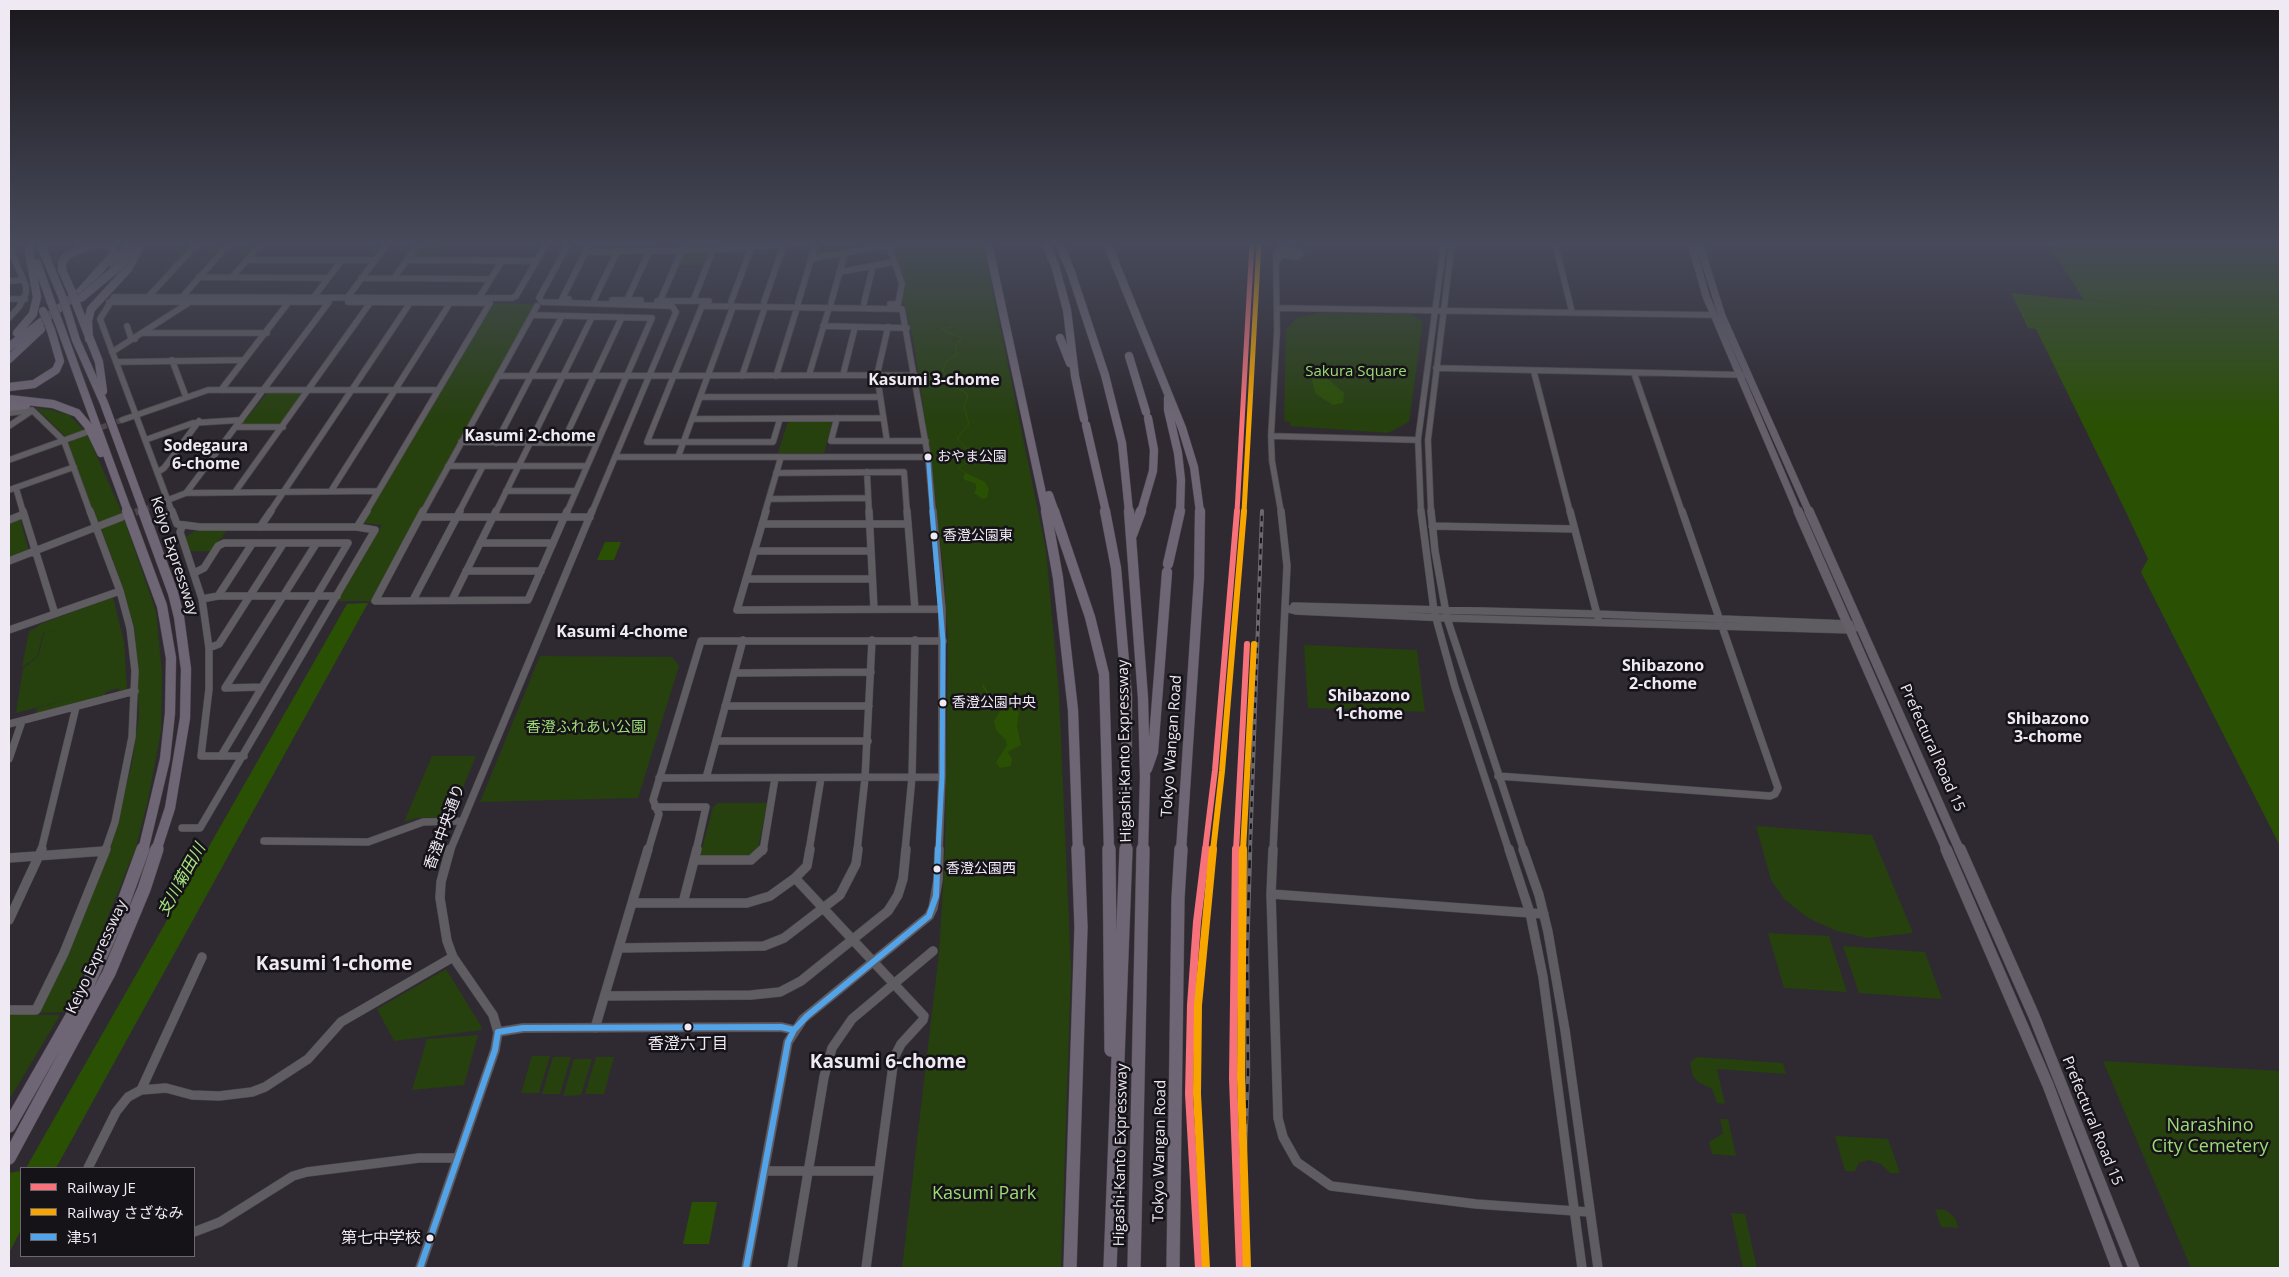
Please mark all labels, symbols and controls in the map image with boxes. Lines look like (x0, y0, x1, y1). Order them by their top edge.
park label: Sakura Square (1305, 363, 1407, 381)
district label: Kasumi 3-chome (868, 370, 1000, 390)
district label: Kasumi 2-chome (464, 426, 596, 446)
district label: Sodegaura 6-chome (164, 436, 248, 474)
place label: おやま公園 (937, 449, 1007, 465)
marker: おやま公園 (923, 452, 933, 462)
street label: Keiyo Expressway (146, 494, 202, 618)
place label: 香澄公園東 (943, 528, 1013, 544)
marker: 香澄公園東 (929, 531, 939, 541)
district label: Kasumi 4-chome (556, 622, 688, 642)
district label: Shibazono 2-chome (1622, 656, 1704, 694)
street label: Higashi-Kanto Expressway (1114, 659, 1136, 843)
street label: Tokyo Wangan Road (1158, 674, 1186, 818)
street label: Prefectural Road 15 (1896, 681, 1968, 815)
district label: Shibazono 1-chome (1328, 686, 1410, 724)
place label: 香澄公園中央 (952, 695, 1036, 711)
marker: 香澄公園中央 (938, 698, 948, 708)
district label: Shibazono 3-chome (2007, 709, 2089, 747)
park label: 香澄ふれあい公園 (526, 719, 646, 737)
street label: 香澄中央通り (421, 782, 469, 872)
water label: 支川菊田川 (154, 840, 210, 920)
place label: 香澄公園西 (946, 861, 1016, 877)
marker: 香澄公園西 (932, 864, 942, 874)
street label: Keiyo Expressway (63, 897, 131, 1017)
district label: Kasumi 1-chome (256, 954, 412, 976)
marker: 香澄六丁目 (683, 1022, 693, 1032)
place label: 香澄六丁目 (648, 1034, 728, 1054)
district label: Kasumi 6-chome (810, 1052, 966, 1074)
street label: Prefectural Road 15 (2058, 1054, 2126, 1188)
street label: Higashi-Kanto Expressway (1110, 1063, 1132, 1247)
street label: Tokyo Wangan Road (1150, 1080, 1170, 1222)
park label: Narashino City Cemetery (2151, 1115, 2269, 1158)
legend (20, 1167, 195, 1257)
text: Railway JE (67, 1177, 136, 1197)
park label: Kasumi Park (932, 1183, 1036, 1205)
text: Railway さざなみ (67, 1202, 184, 1222)
text: 津51 (67, 1227, 99, 1247)
place label: 第七中学校 (341, 1228, 421, 1248)
marker: 第七中学校 (425, 1233, 435, 1243)

